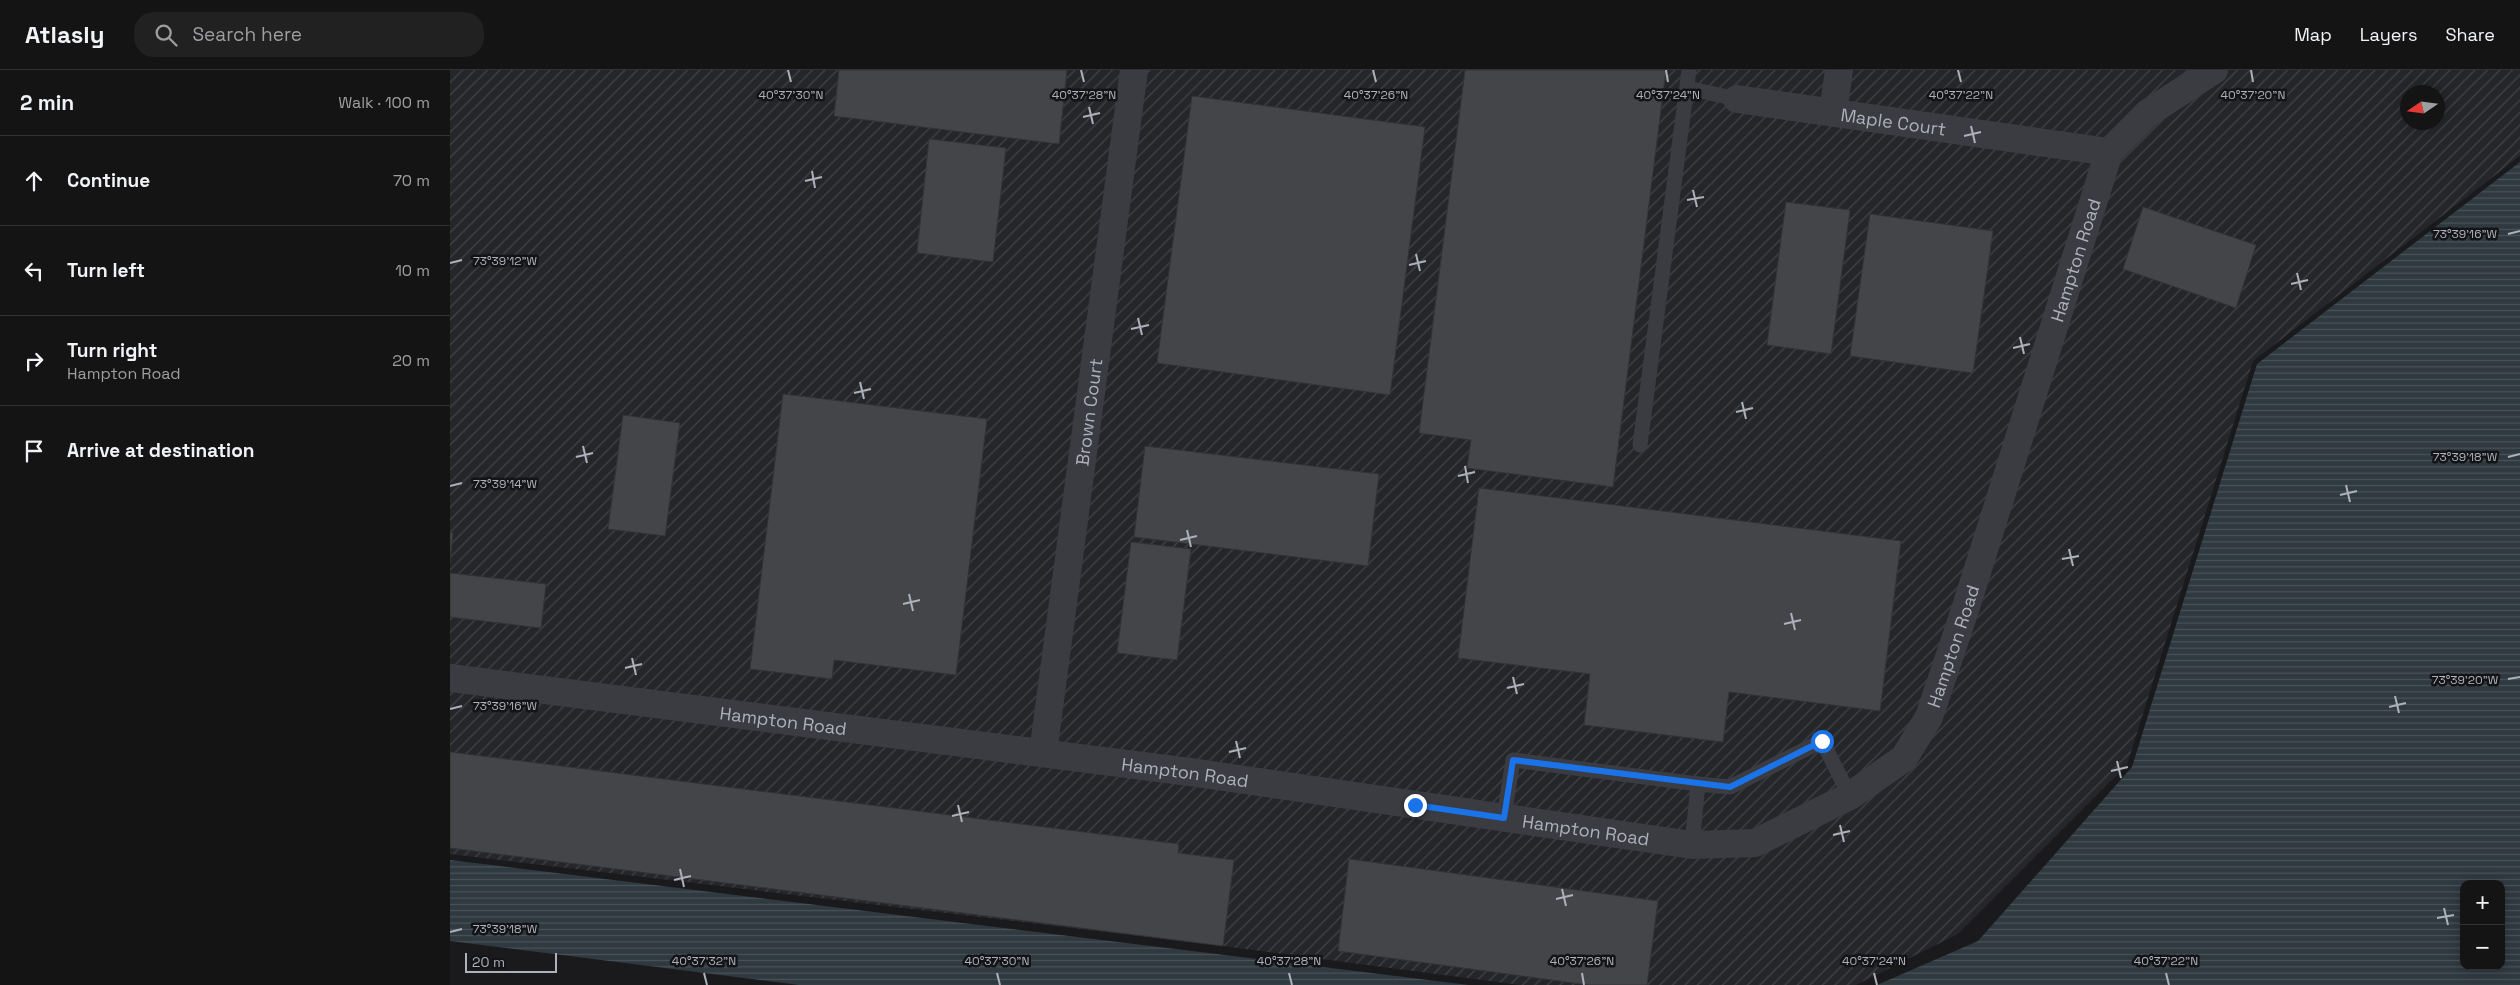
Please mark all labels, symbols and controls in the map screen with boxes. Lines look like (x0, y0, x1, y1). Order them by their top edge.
search box (134, 12, 484, 57)
text: Atlasly (25, 19, 104, 50)
icon: search (152, 21, 180, 49)
text: Search here (192, 22, 302, 47)
text: Map (2294, 23, 2332, 46)
text: Layers (2360, 23, 2417, 46)
text: Share (2445, 23, 2495, 46)
north arrow (2400, 85, 2445, 130)
text: 40°37'30"N (759, 87, 823, 103)
text: 40°37'28"N (1052, 87, 1116, 103)
text: 40°37'26"N (1344, 87, 1408, 103)
text: 40°37'24"N (1636, 87, 1700, 103)
text: 40°37'22"N (1929, 87, 1993, 103)
text: 40°37'20"N (2221, 87, 2285, 103)
text: 2 min (20, 89, 74, 116)
text: Walk · 100 m (338, 92, 430, 113)
street label: Maple Court (1839, 102, 1948, 140)
icon: ahead (20, 167, 48, 195)
text: Continue (67, 168, 150, 193)
text: 70 m (393, 170, 430, 191)
street label: Hampton Road (2045, 196, 2105, 325)
text: 73°39'16"W (2433, 226, 2498, 242)
text: 73°39'12"W (473, 253, 538, 269)
icon: left (20, 257, 48, 285)
text: Turn left (67, 258, 145, 283)
text: 10 m (395, 260, 430, 281)
text: Turn right (67, 338, 157, 363)
icon: right (20, 347, 48, 375)
text: 20 m (392, 350, 430, 371)
street label: Brown Court (1070, 357, 1107, 467)
text: Hampton Road (67, 363, 181, 384)
icon: arrive (20, 437, 48, 465)
text: Arrive at destination (67, 438, 255, 463)
text: 73°39'18"W (2433, 449, 2498, 465)
text: 73°39'14"W (473, 476, 537, 492)
street label: Hampton Road (1922, 582, 1984, 710)
text: 73°39'20"W (2432, 672, 2499, 688)
text: 73°39'16"W (473, 698, 538, 714)
street label: Hampton Road (718, 701, 848, 740)
route start (1811, 730, 1834, 753)
street label: Hampton Road (1120, 752, 1250, 792)
route end (1404, 794, 1427, 817)
street label: Hampton Road (1521, 809, 1651, 850)
map controls (2460, 880, 2505, 970)
button: + (2460, 880, 2505, 925)
text: 73°39'18"W (473, 921, 538, 937)
button: − (2460, 925, 2505, 970)
scale bar (465, 950, 558, 973)
text: 20 m (472, 953, 505, 971)
text: 40°37'32"N (672, 953, 736, 969)
text: 40°37'30"N (965, 953, 1029, 969)
text: 40°37'28"N (1257, 953, 1321, 969)
text: 40°37'26"N (1550, 953, 1614, 969)
text: 40°37'24"N (1842, 953, 1906, 969)
text: 40°37'22"N (2134, 953, 2198, 969)

